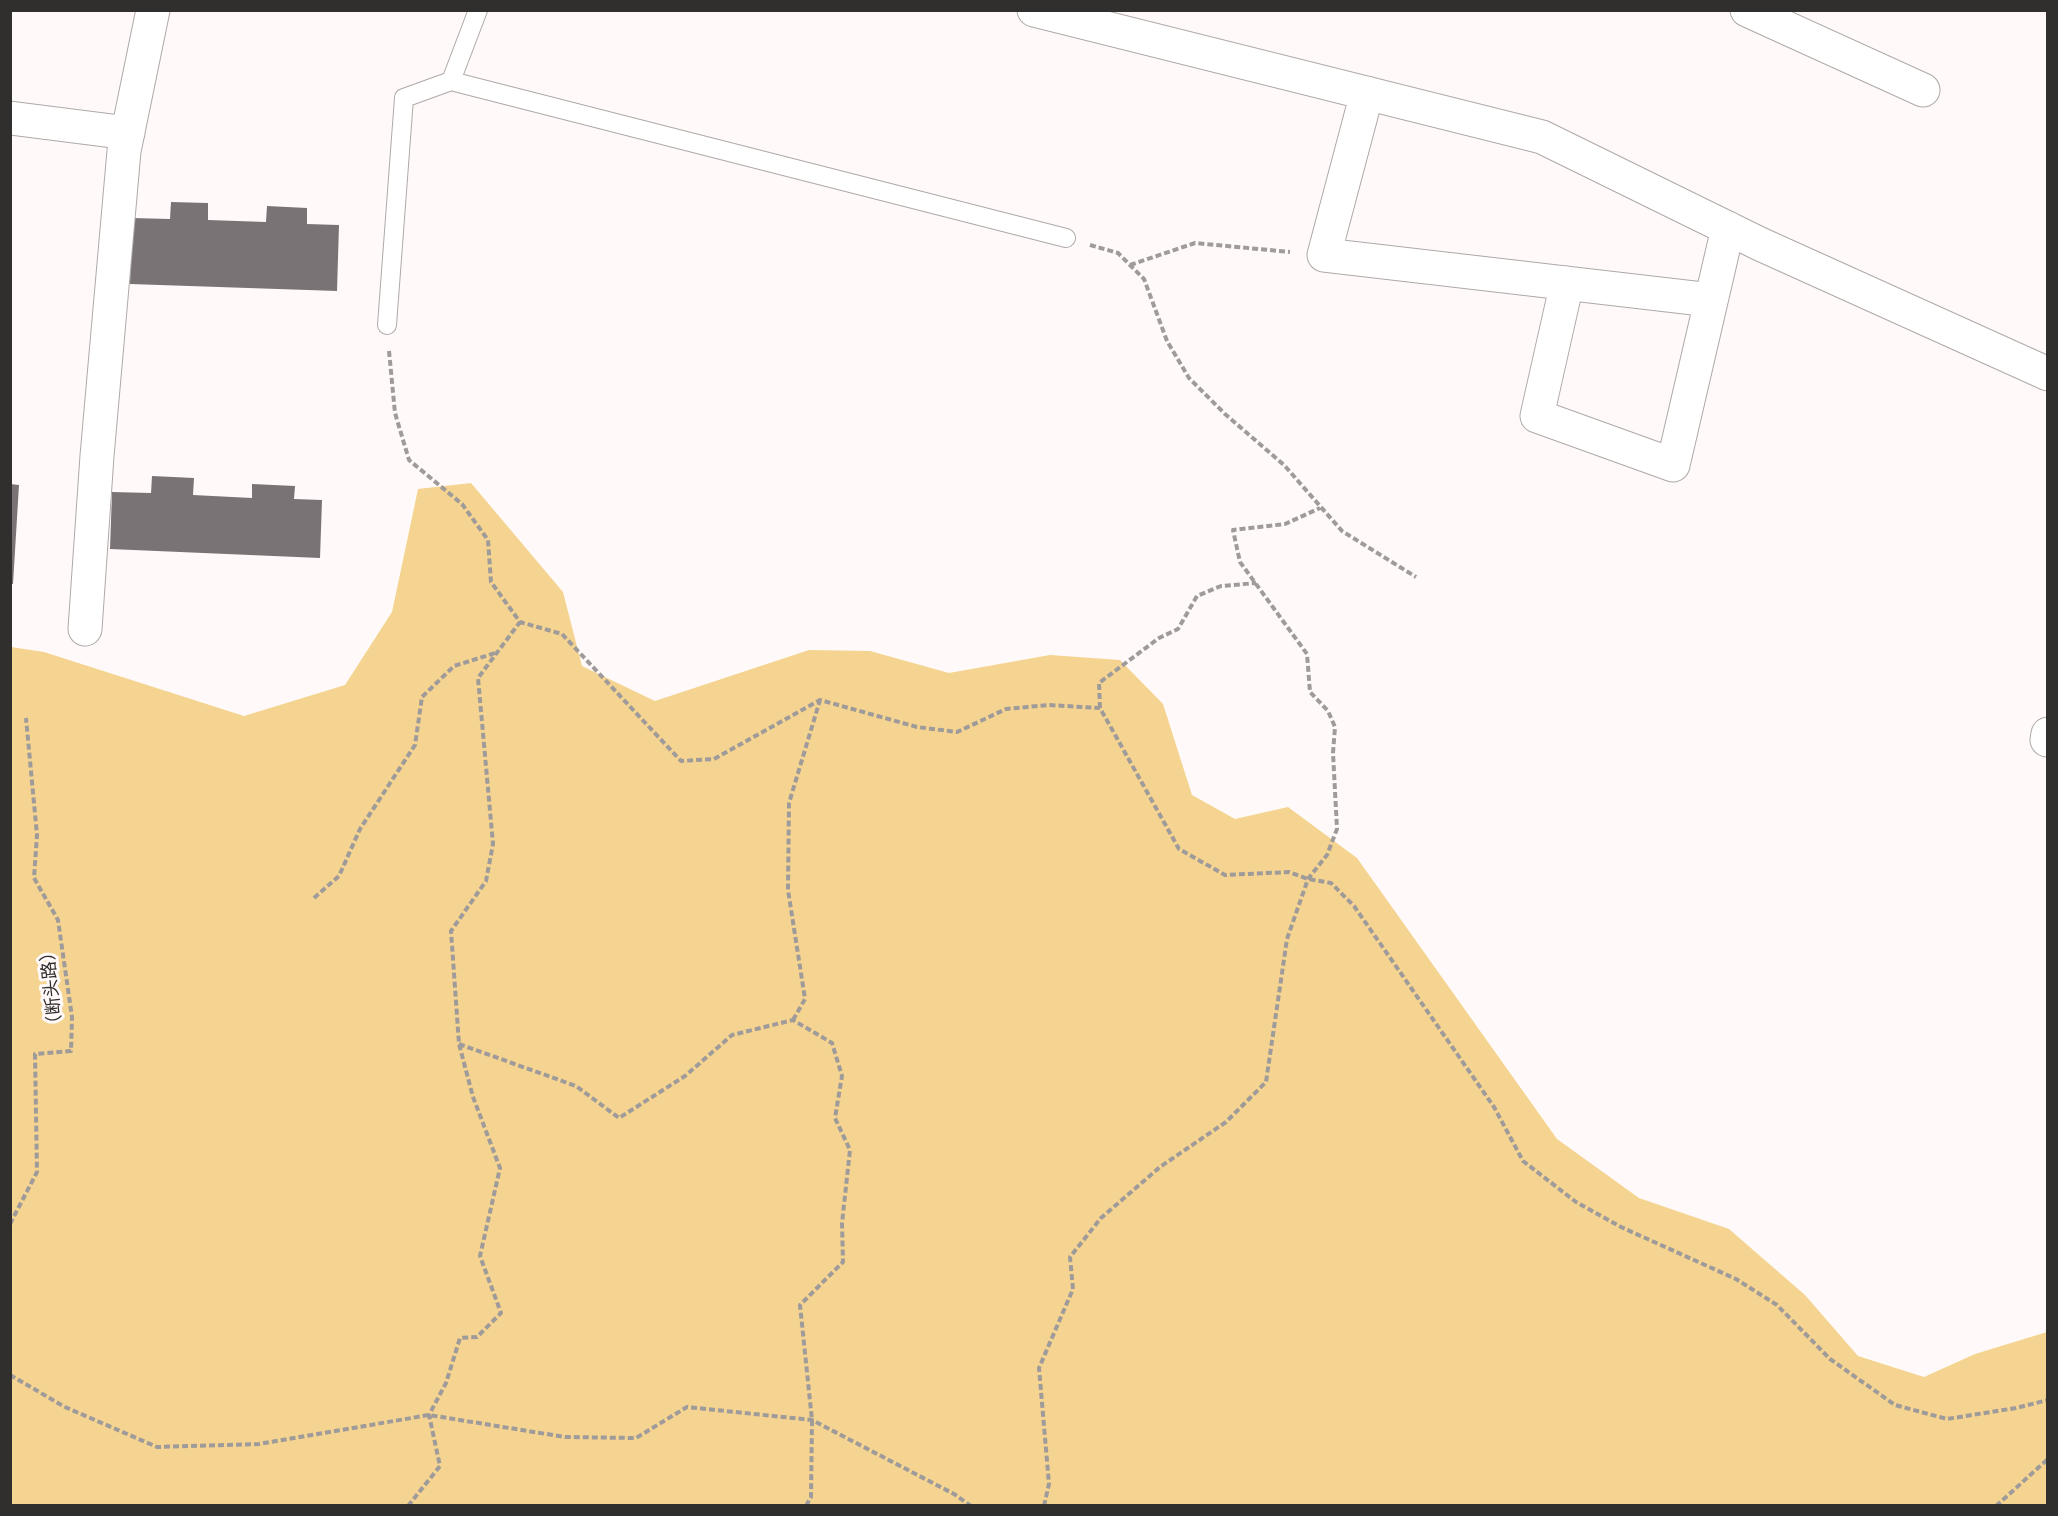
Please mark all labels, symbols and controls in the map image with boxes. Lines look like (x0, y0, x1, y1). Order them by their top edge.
street label: （断头路） (37, 942, 67, 1034)

